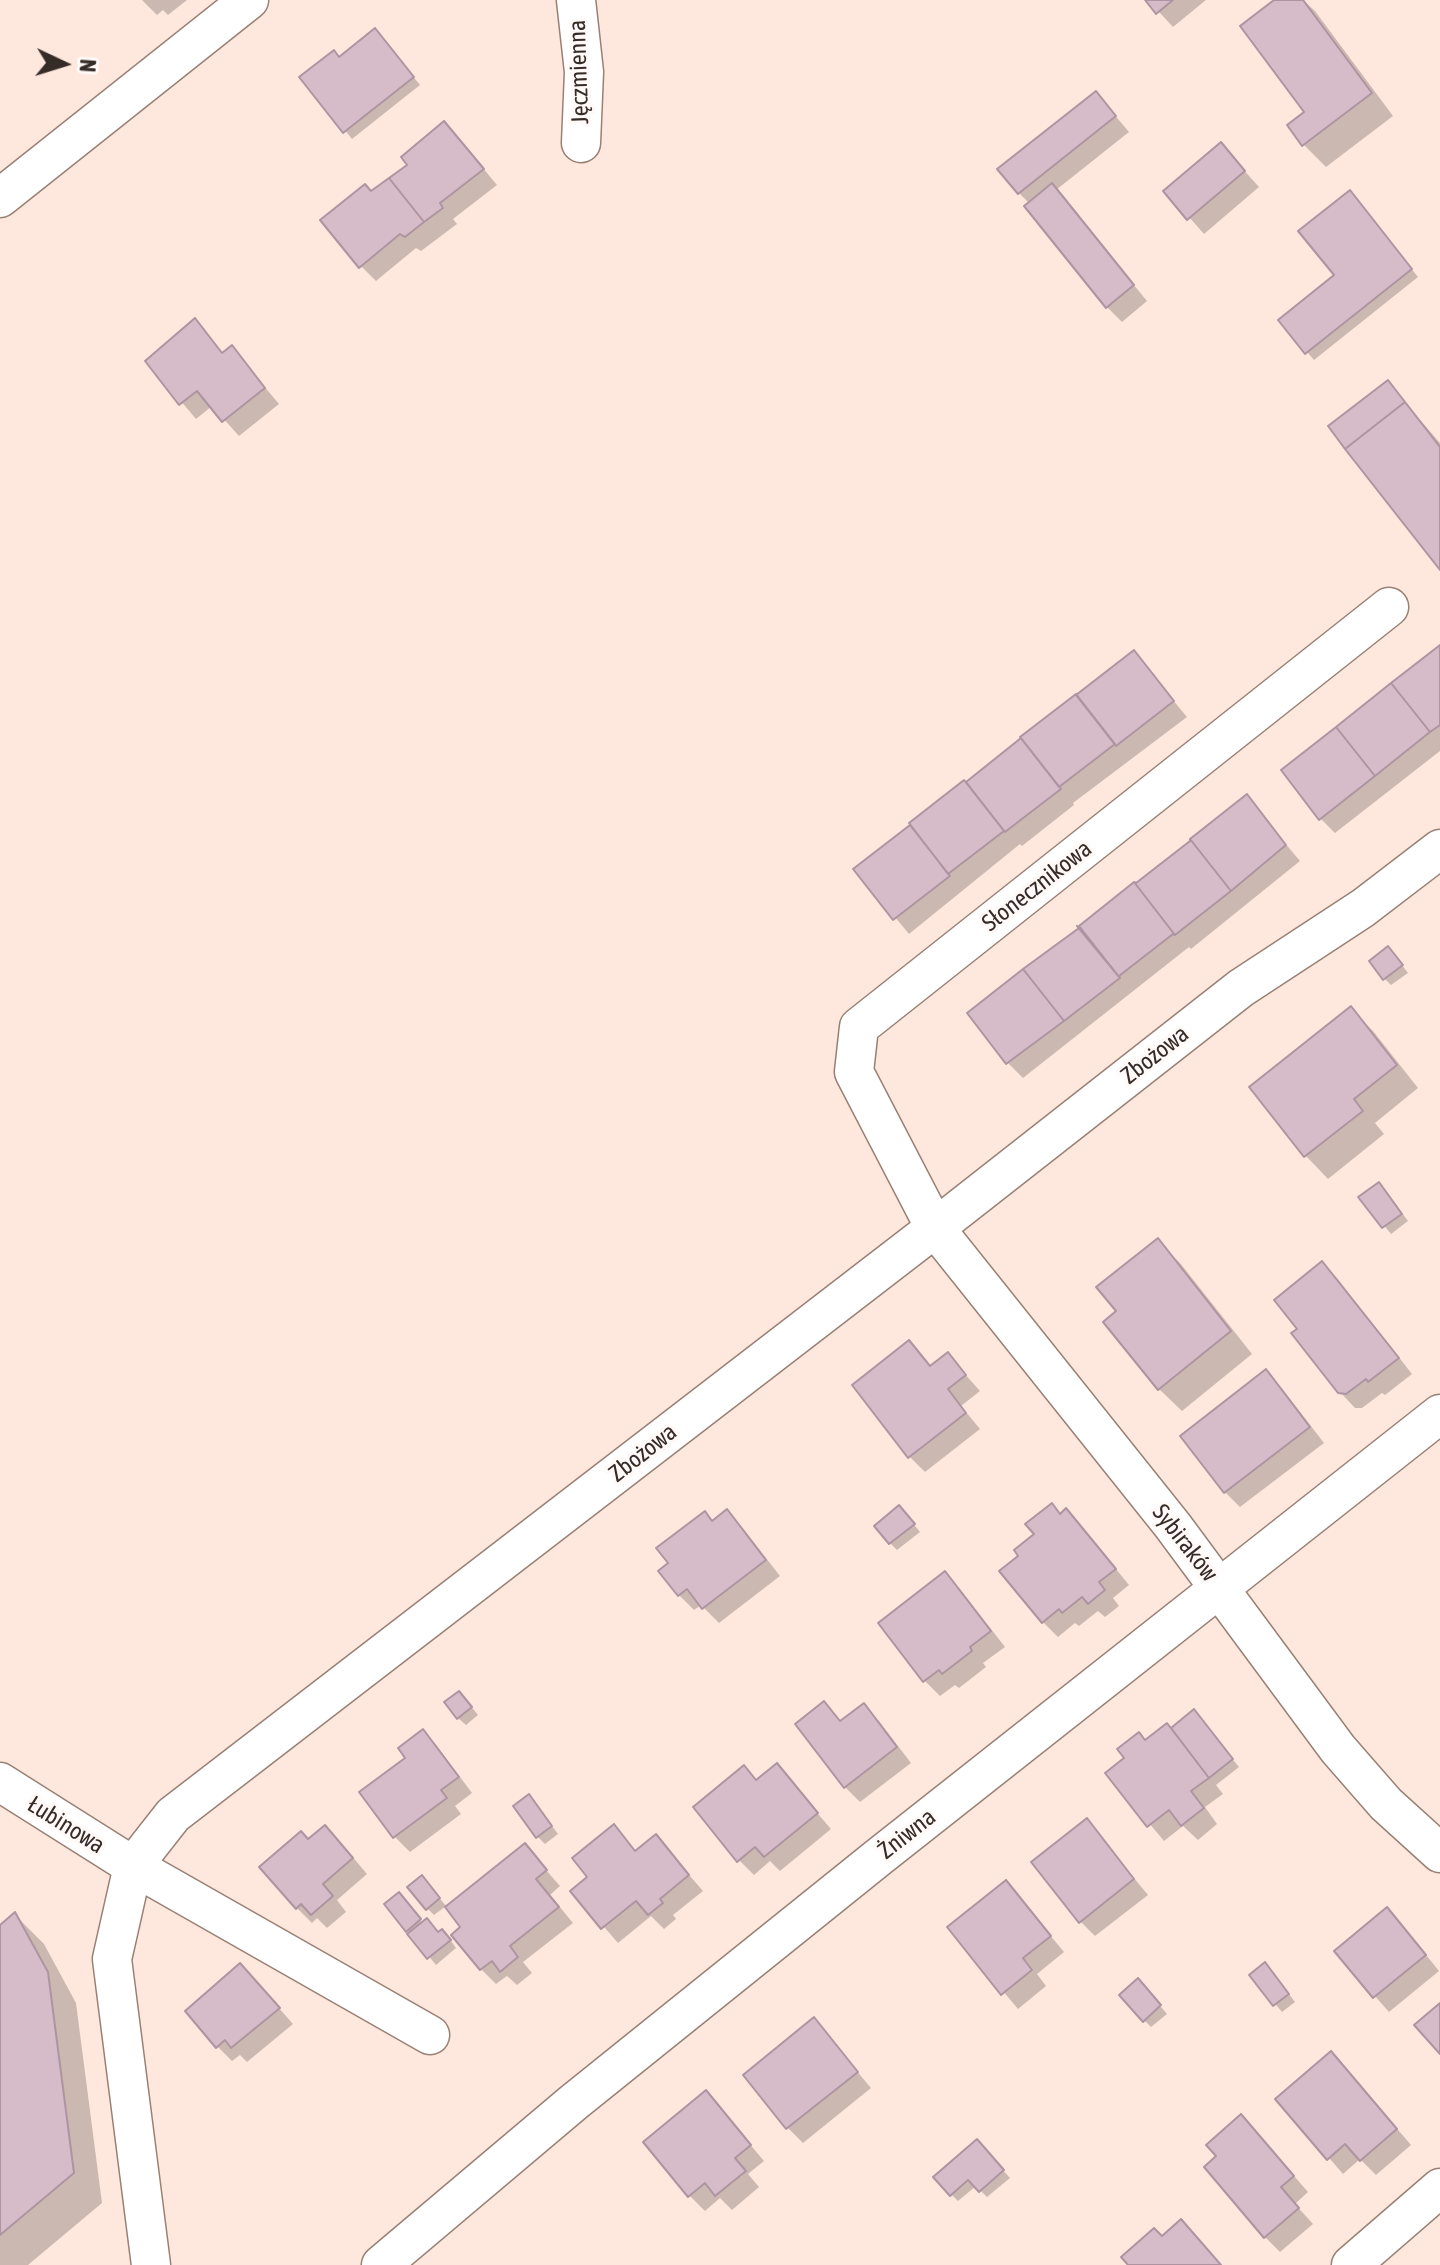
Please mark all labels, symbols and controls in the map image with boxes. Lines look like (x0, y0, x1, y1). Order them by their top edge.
street label: Jęczmienna (563, 19, 595, 125)
north arrow (24, 24, 104, 104)
text: N (75, 58, 101, 73)
street label: Słonecznikowa (977, 834, 1097, 938)
street label: Zbożowa (1115, 1020, 1195, 1090)
street label: Zbożowa (603, 1418, 683, 1488)
street label: Sybiraków (1146, 1499, 1224, 1587)
street label: Łubinowa (22, 1790, 110, 1860)
street label: Żniwna (872, 1803, 942, 1865)

